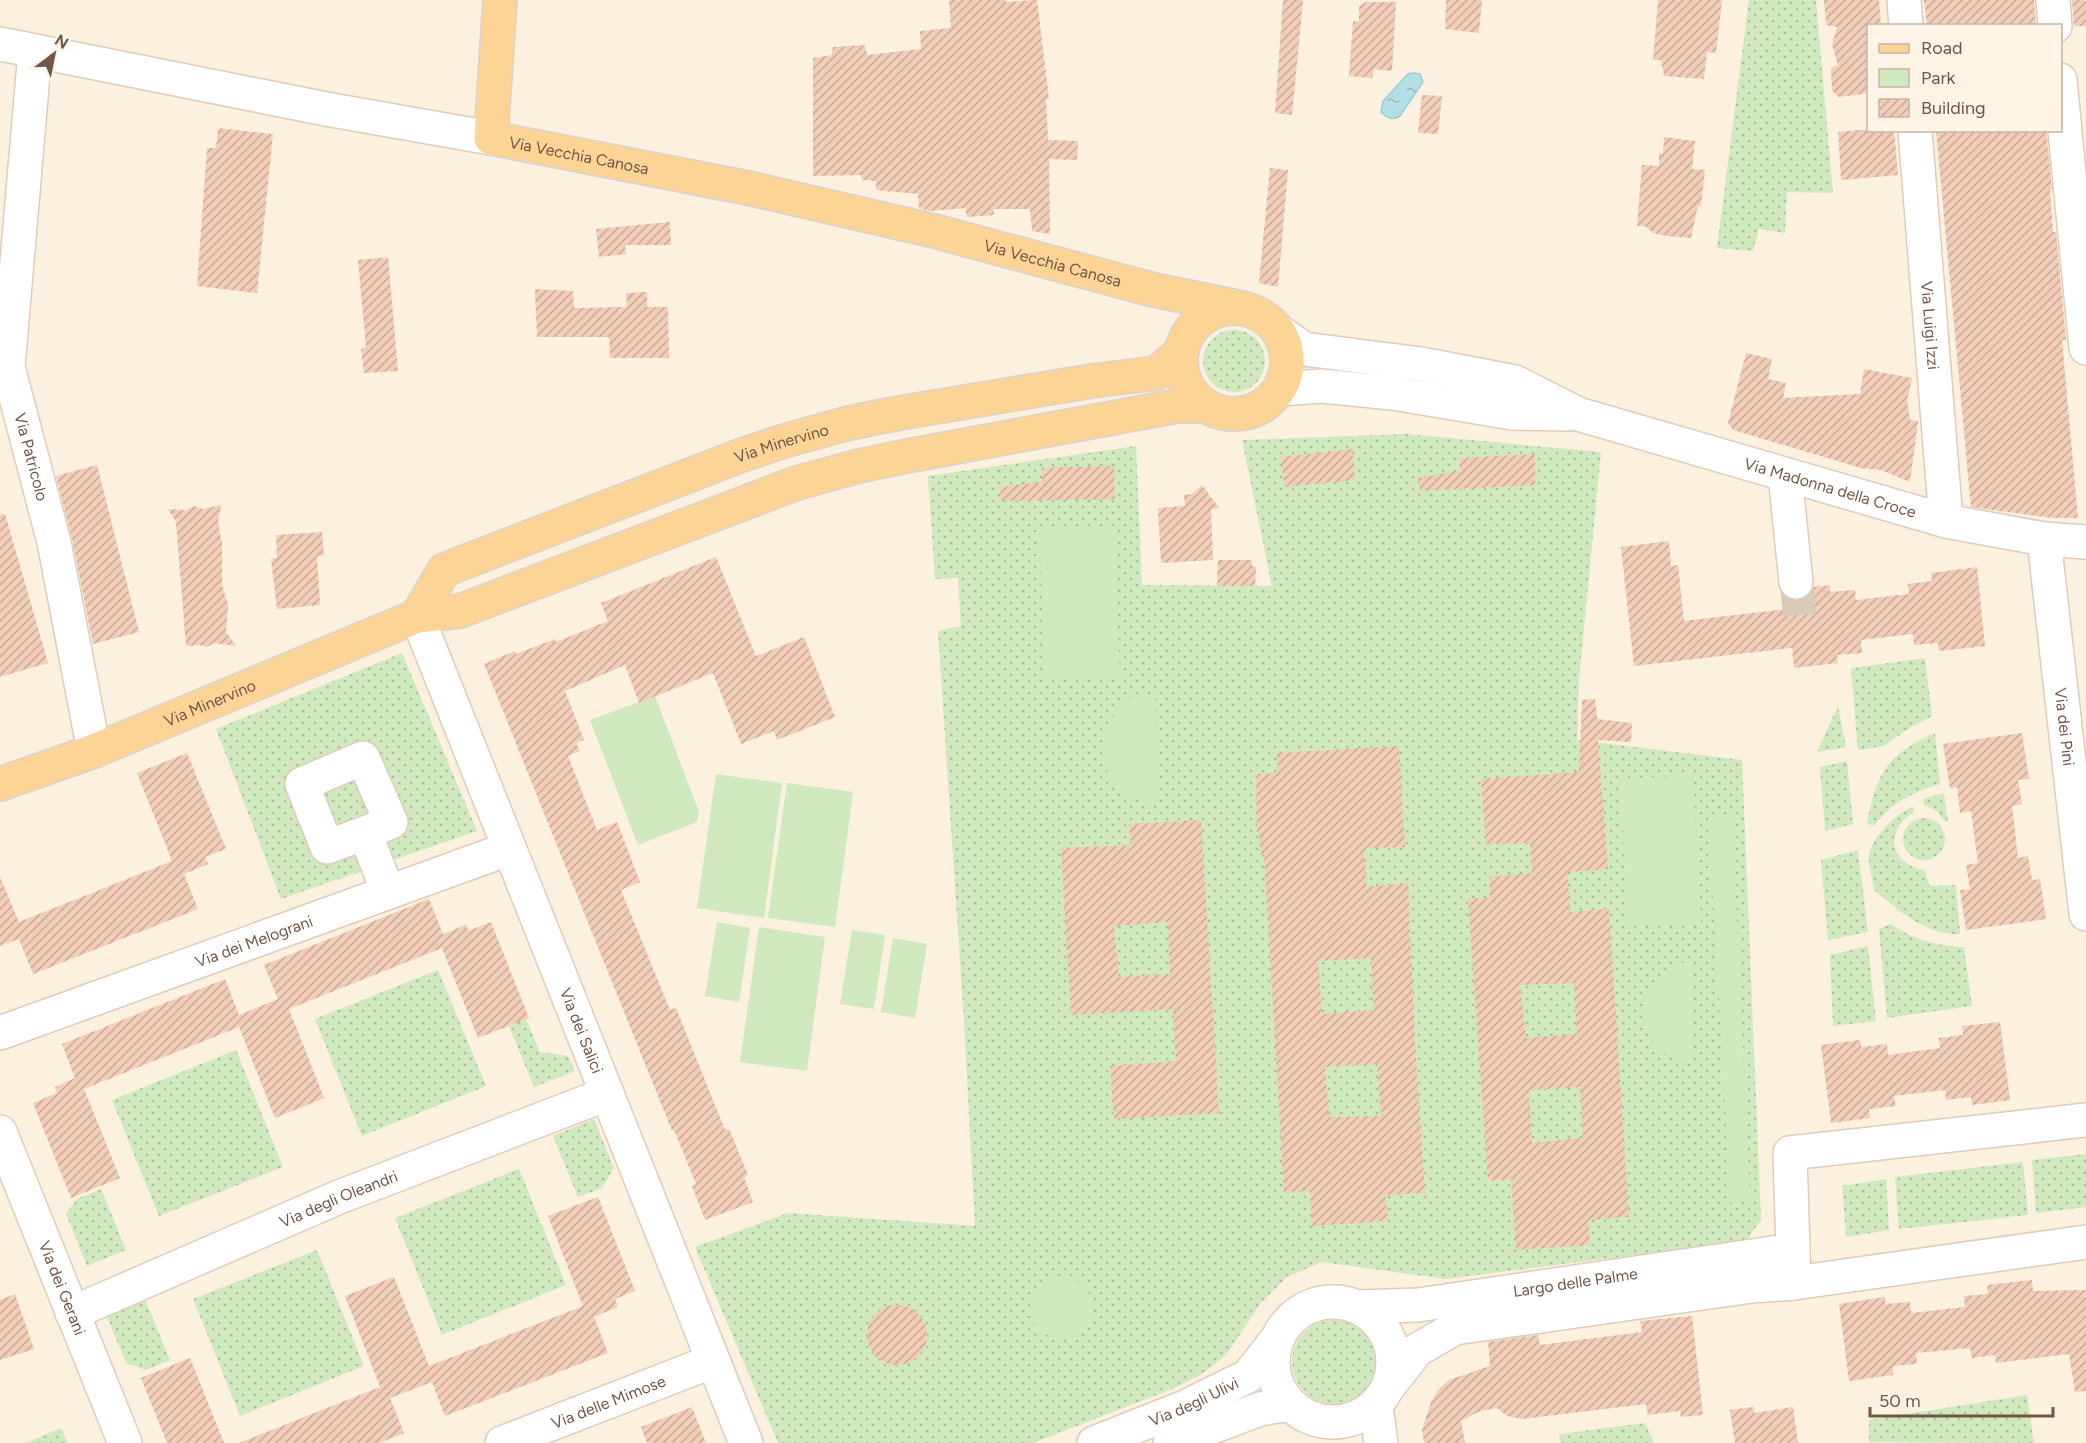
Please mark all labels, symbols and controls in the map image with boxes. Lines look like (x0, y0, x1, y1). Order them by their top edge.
north arrow (24, 24, 84, 84)
legend (1867, 24, 2062, 132)
text: N (51, 30, 72, 53)
text: Road (1921, 37, 1962, 59)
text: Park (1921, 67, 1956, 89)
text: Building (1921, 97, 1986, 119)
street label: Via Vecchia Canosa (508, 132, 650, 178)
street label: Via Vecchia Canosa (982, 235, 1124, 290)
street label: Via Luigi Izzi (1918, 280, 1943, 370)
street label: Via Patricolo (11, 411, 52, 503)
street label: Via Minervino (732, 420, 831, 467)
street label: Via Madonna della Croce (1742, 453, 1919, 521)
street label: Via Minervino (161, 675, 258, 730)
street label: Via dei Pini (2051, 687, 2079, 767)
street label: Via dei Melograni (193, 911, 315, 971)
street label: Via dei Salici (556, 985, 607, 1076)
street label: Via degli Oleandri (276, 1166, 400, 1231)
street label: Via dei Gerani (35, 1238, 90, 1338)
street label: Largo delle Palme (1512, 1263, 1639, 1300)
street label: Via delle Mimose (548, 1371, 668, 1433)
street label: Via degli Ulivi (1146, 1373, 1241, 1430)
scale bar (1870, 1380, 2053, 1418)
text: 50 m (1879, 1390, 1921, 1412)

